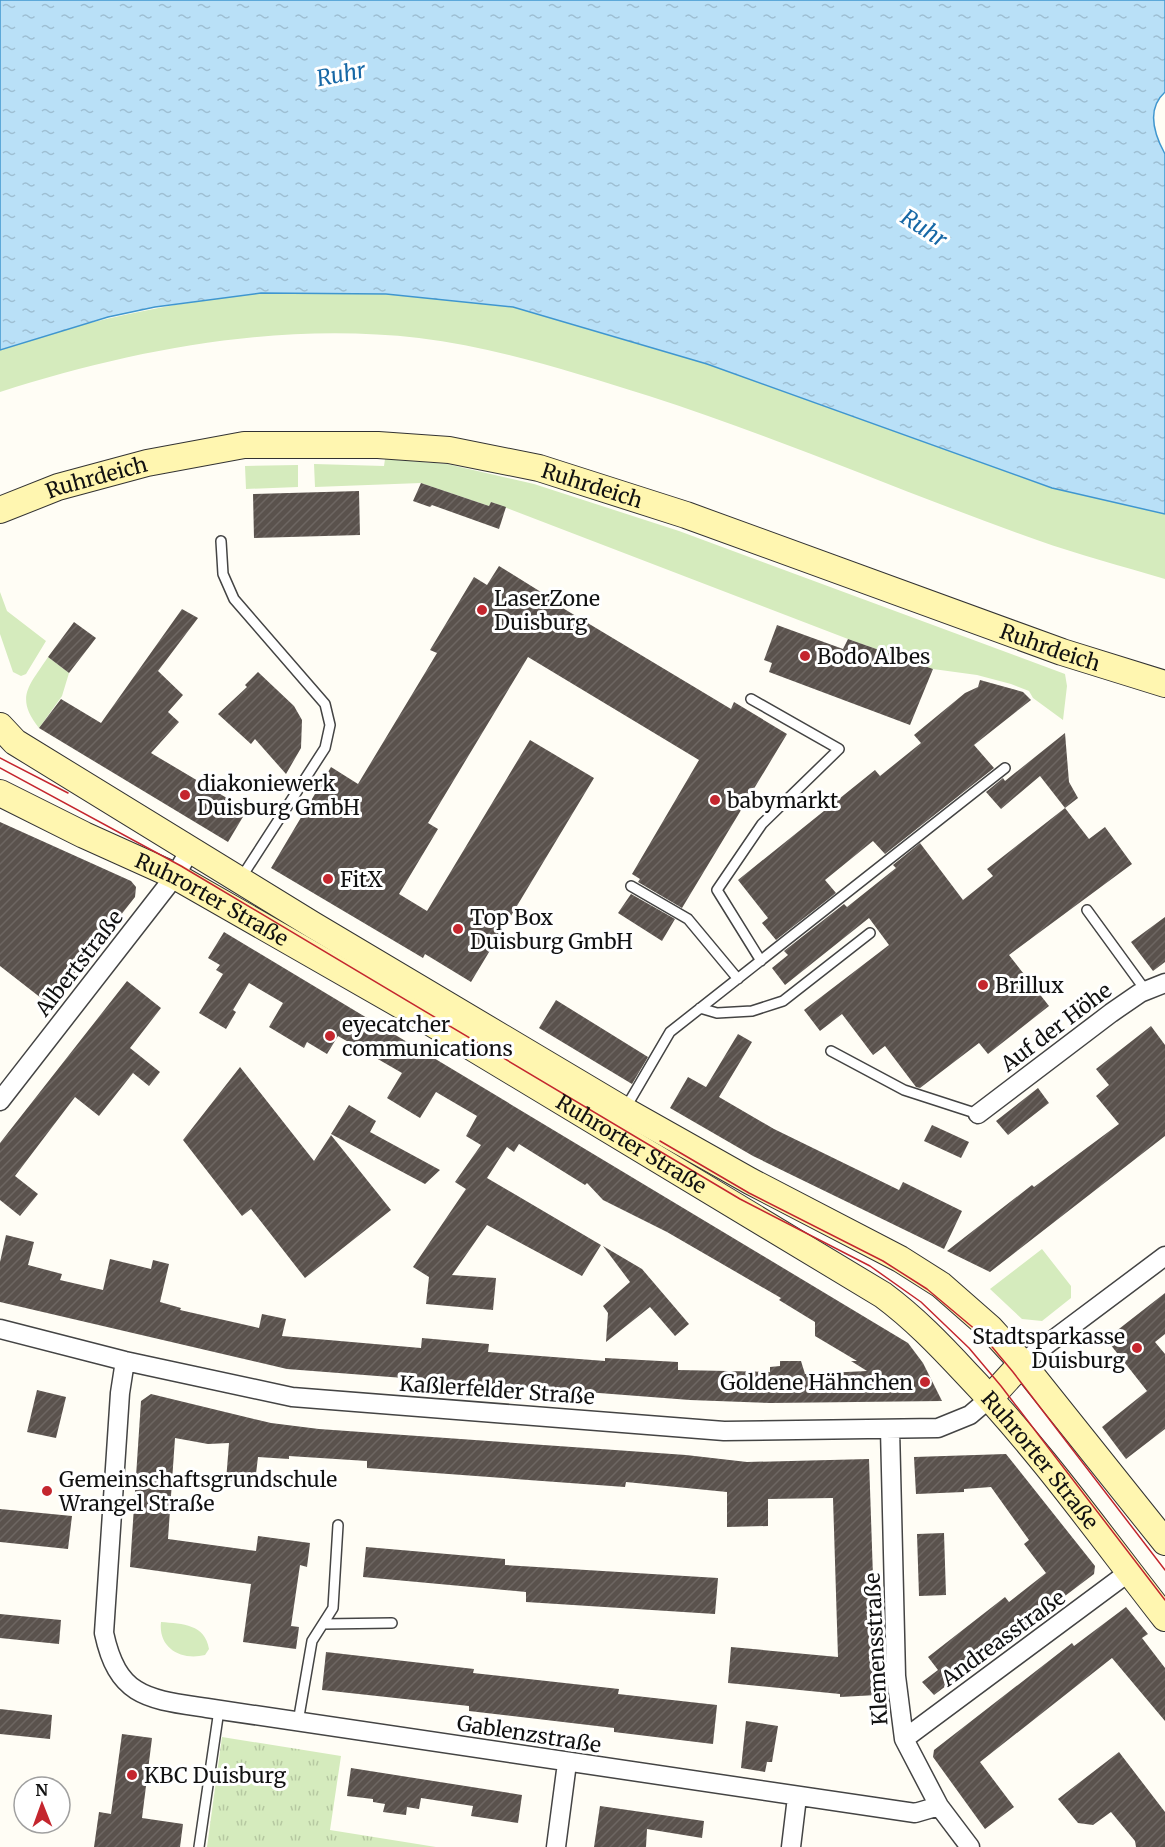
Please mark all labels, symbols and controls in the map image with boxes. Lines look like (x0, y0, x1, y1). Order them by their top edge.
water label: Ruhr (314, 55, 369, 92)
water label: Ruhr (896, 203, 953, 254)
street label: Ruhrdeich (41, 450, 150, 504)
street label: Ruhrdeich (538, 456, 646, 514)
place label: LaserZone Duisburg (494, 585, 600, 636)
marker: LaserZone Duisburg (475, 603, 489, 617)
street label: Ruhrdeich (996, 617, 1104, 677)
place label: Bodo Albes (817, 643, 930, 670)
marker: Bodo Albes (798, 649, 812, 663)
place label: diakoniewerk Duisburg GmbH (197, 770, 360, 821)
place label: babymarkt (726, 787, 838, 814)
marker: diakoniewerk Duisburg GmbH (178, 788, 192, 802)
marker: babymarkt (708, 793, 722, 807)
street label: Ruhrorter Straße (131, 846, 293, 952)
place label: FitX (340, 866, 383, 893)
marker: FitX (321, 872, 335, 886)
street label: Albertstraße (29, 904, 129, 1022)
place label: Top Box Duisburg GmbH (470, 904, 633, 955)
marker: Top Box Duisburg GmbH (451, 922, 465, 936)
place label: Brillux (995, 972, 1064, 999)
street label: Auf der Höhe (994, 977, 1117, 1078)
marker: Brillux (976, 978, 990, 992)
place label: eyecatcher communications (342, 1011, 513, 1062)
marker: eyecatcher communications (323, 1029, 337, 1043)
street label: Ruhrorter Straße (551, 1088, 712, 1199)
place label: Stadtsparkasse Duisburg (972, 1323, 1125, 1374)
marker: Stadtsparkasse Duisburg (1130, 1341, 1144, 1355)
place label: Goldene Hähnchen (720, 1369, 913, 1396)
street label: Kaßlerfelder Straße (398, 1370, 596, 1410)
marker: Goldene Hähnchen (918, 1375, 932, 1389)
street label: Ruhrorter Straße (976, 1385, 1105, 1534)
place label: Gemeinschaftsgrundschule Wrangel Straße (58, 1466, 337, 1517)
marker: Gemeinschaftsgrundschule Wrangel Straße (40, 1484, 54, 1498)
street label: Klemensstraße (859, 1572, 893, 1726)
street label: Andreasstraße (935, 1584, 1070, 1693)
street label: Gablenzstraße (455, 1709, 603, 1759)
place label: KBC Duisburg (144, 1762, 286, 1789)
marker: KBC Duisburg (125, 1768, 139, 1782)
north arrow (12, 1775, 72, 1835)
text: N (35, 1780, 49, 1800)

